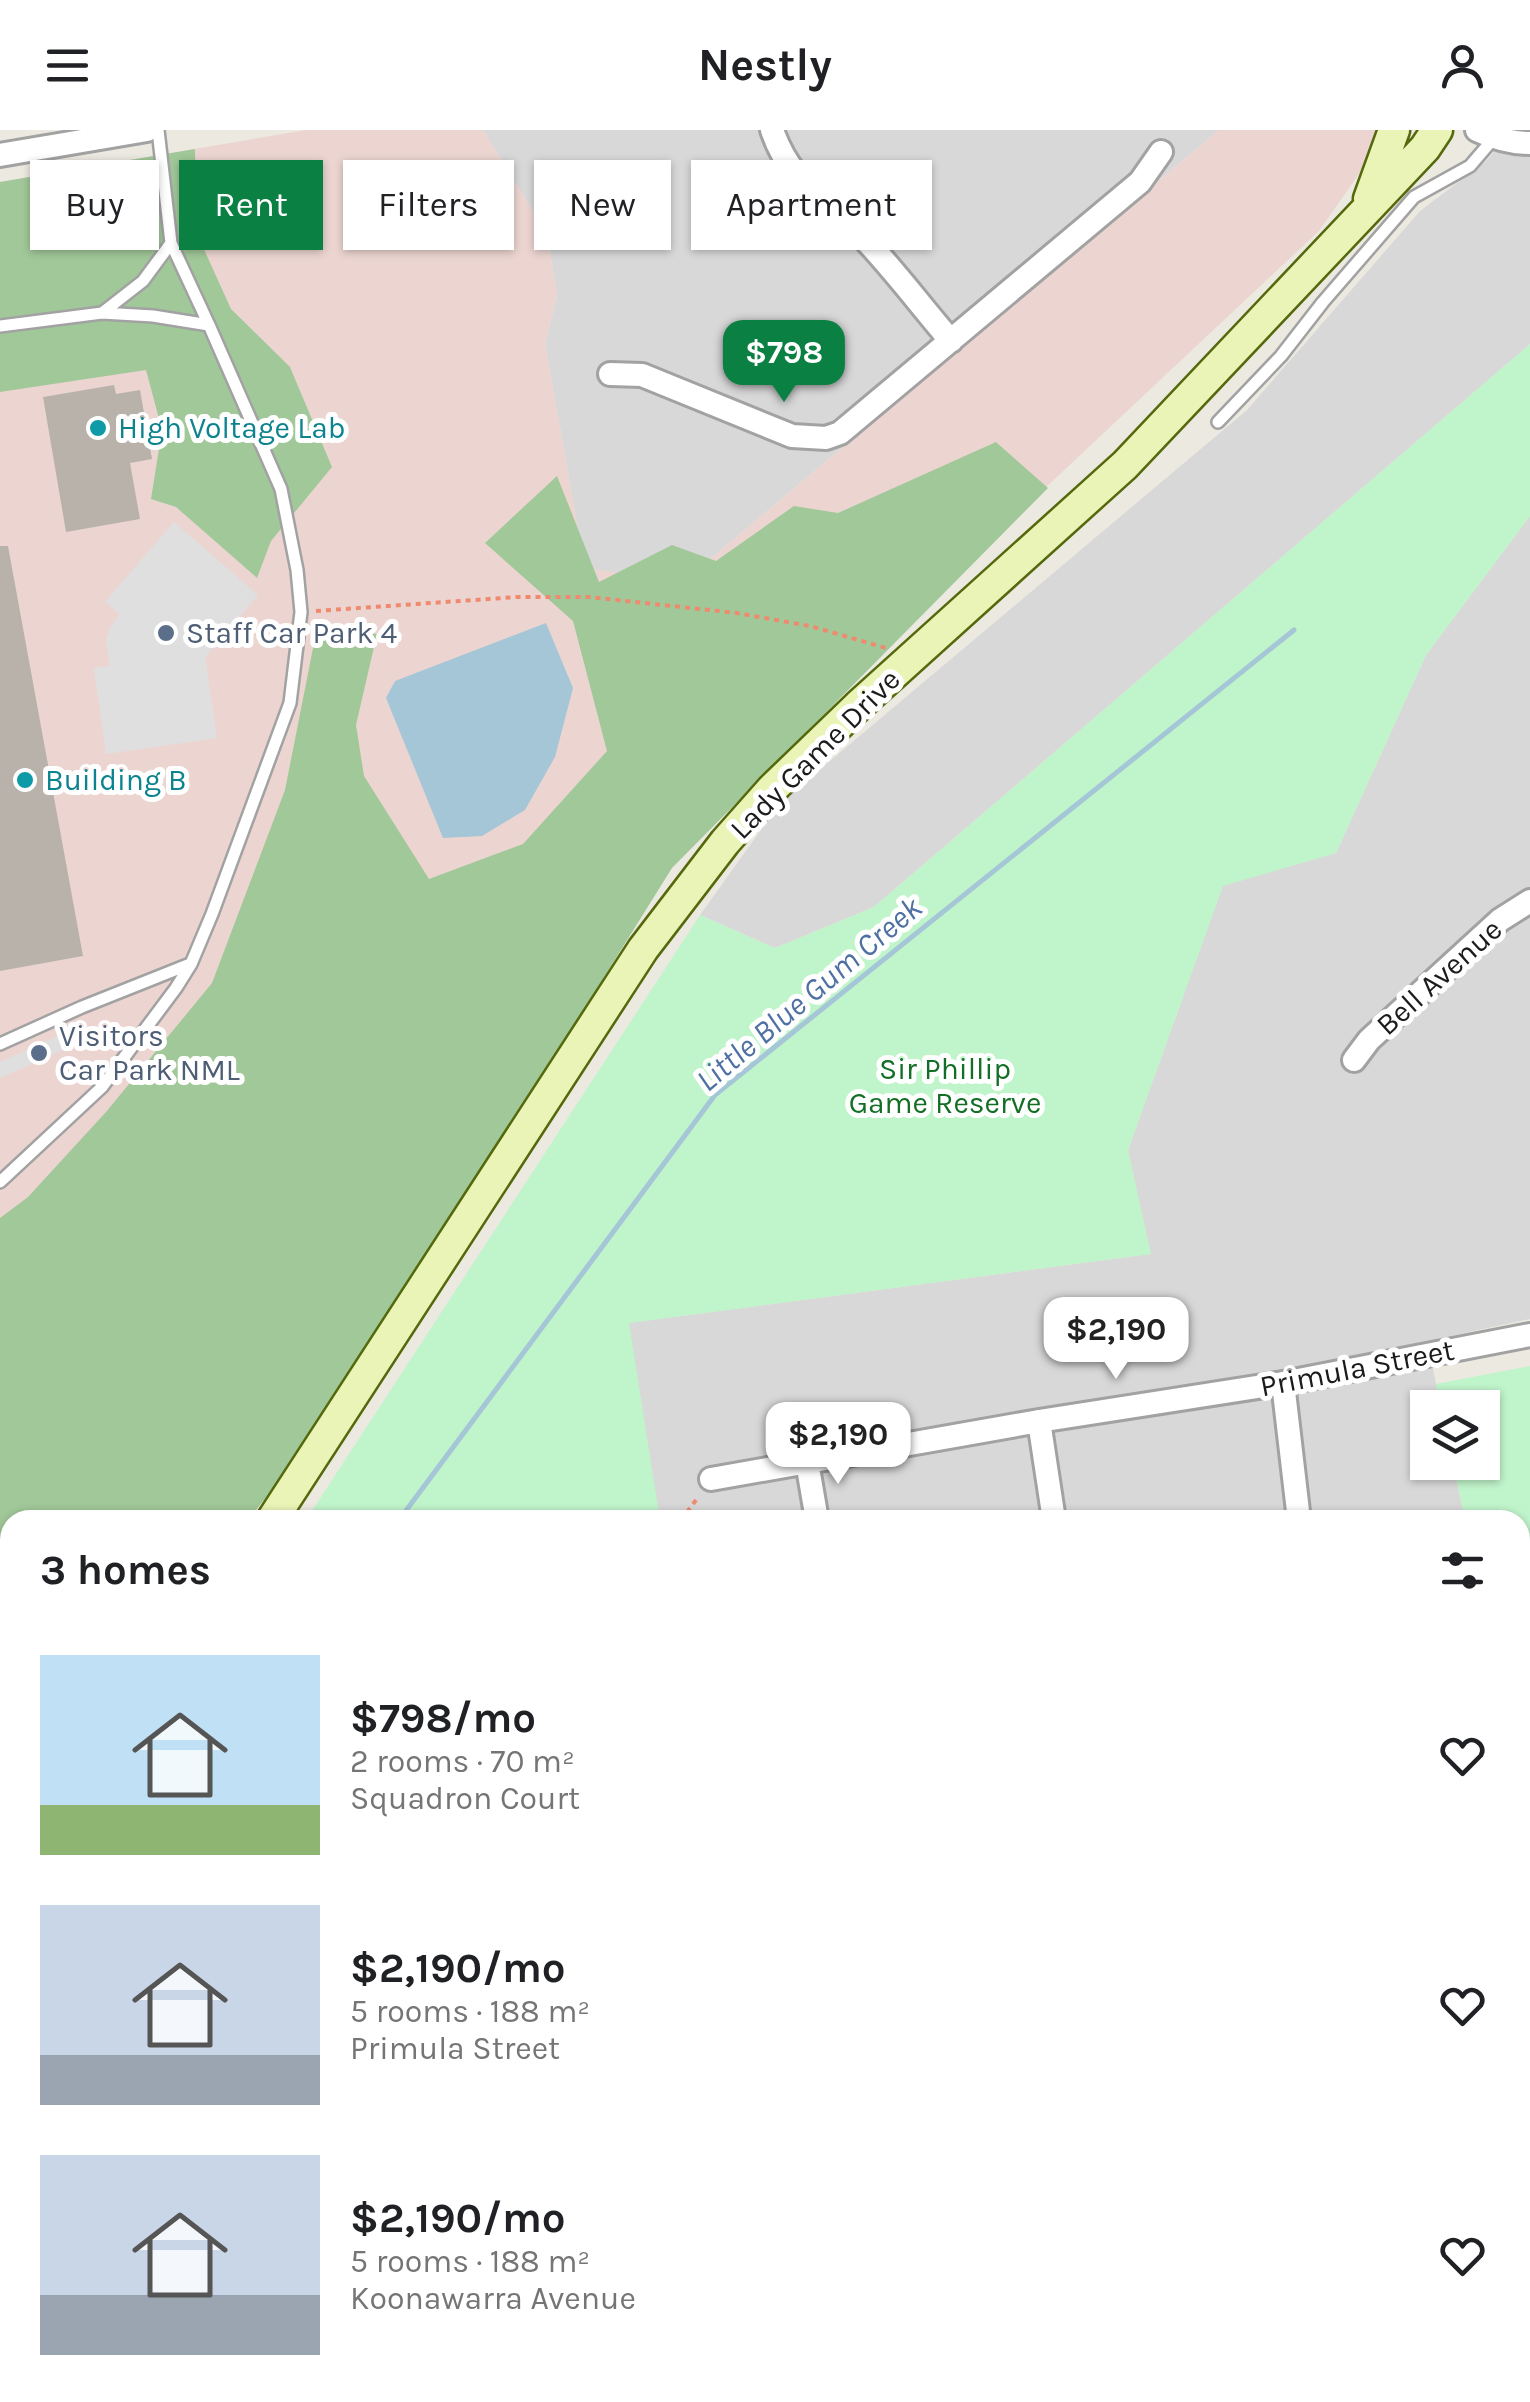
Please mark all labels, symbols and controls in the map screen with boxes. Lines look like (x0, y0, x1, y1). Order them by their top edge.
icon: menu (40, 38, 95, 93)
icon: person (1435, 38, 1490, 93)
text: Nestly (698, 39, 832, 91)
chip: Buy (30, 160, 159, 250)
chip: Rent (179, 160, 323, 250)
chip: Filters (343, 160, 514, 250)
chip: New (534, 160, 671, 250)
chip: Apartment (691, 160, 932, 250)
pin: $798 (725, 320, 843, 405)
text: $798 (745, 334, 823, 371)
place label: High Voltage Lab (118, 410, 345, 446)
marker: High Voltage Lab (87, 417, 109, 439)
place label: Staff Car Park 4 (186, 615, 397, 651)
marker: Staff Car Park 4 (155, 622, 177, 644)
street label: Lady Game Drive (722, 661, 908, 847)
place label: Building B (45, 762, 187, 798)
marker: Building B (14, 769, 36, 791)
water label: Little Blue Gum Creek (689, 888, 930, 1099)
street label: Bell Avenue (1369, 911, 1509, 1043)
place label: Visitors Car Park NML (59, 1018, 240, 1088)
marker: Visitors Car Park NML (28, 1042, 50, 1064)
park label: Sir Phillip Game Reserve (849, 1051, 1041, 1121)
pin: $2,190 (1035, 1297, 1197, 1382)
text: $2,190 (1066, 1311, 1166, 1348)
street label: Primula Street (1257, 1332, 1457, 1404)
map controls (1410, 1390, 1500, 1480)
button: layers (1410, 1390, 1500, 1480)
pin: $2,190 (757, 1402, 919, 1487)
text: $2,190 (788, 1416, 888, 1453)
icon: filters (1435, 1543, 1490, 1598)
text: 3 homes (40, 1545, 211, 1595)
text: $798/mo (350, 1693, 536, 1743)
icon: home (120, 1695, 240, 1815)
icon: heart (1435, 1728, 1490, 1783)
text: 2 rooms · 70 m² (350, 1743, 575, 1780)
text: Squadron Court (350, 1780, 580, 1817)
text: $2,190/mo (350, 1943, 566, 1993)
icon: home (120, 1945, 240, 2065)
icon: heart (1435, 1978, 1490, 2033)
text: 5 rooms · 188 m² (350, 1993, 590, 2030)
text: Primula Street (350, 2030, 560, 2067)
text: $2,190/mo (350, 2193, 566, 2243)
icon: home (120, 2195, 240, 2315)
icon: heart (1435, 2228, 1490, 2283)
text: 5 rooms · 188 m² (350, 2243, 590, 2280)
text: Koonawarra Avenue (350, 2280, 636, 2317)

